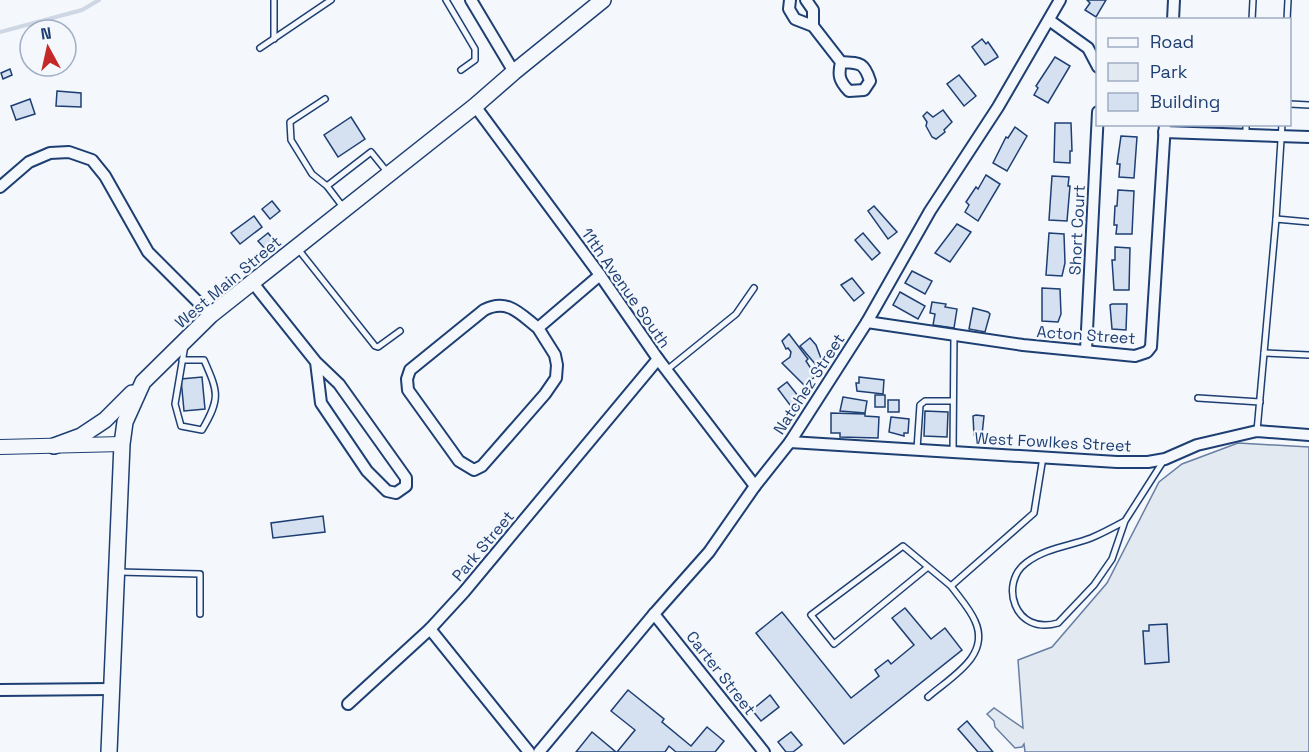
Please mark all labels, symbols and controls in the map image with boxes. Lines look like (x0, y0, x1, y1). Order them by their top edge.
north arrow (18, 18, 78, 78)
legend (1096, 18, 1291, 126)
text: N (39, 22, 53, 45)
text: Road (1150, 30, 1194, 53)
text: Park (1150, 60, 1188, 83)
text: Building (1150, 90, 1220, 113)
street label: Short Court (1064, 184, 1090, 276)
street label: 11th Avenue South (577, 224, 675, 352)
street label: West Main Street (170, 231, 286, 333)
street label: Acton Street (1036, 321, 1136, 349)
street label: Natchez Street (769, 330, 849, 438)
street label: West Fowlkes Street (974, 427, 1132, 457)
street label: Park Street (447, 506, 519, 586)
street label: Carter Street (682, 627, 760, 719)

